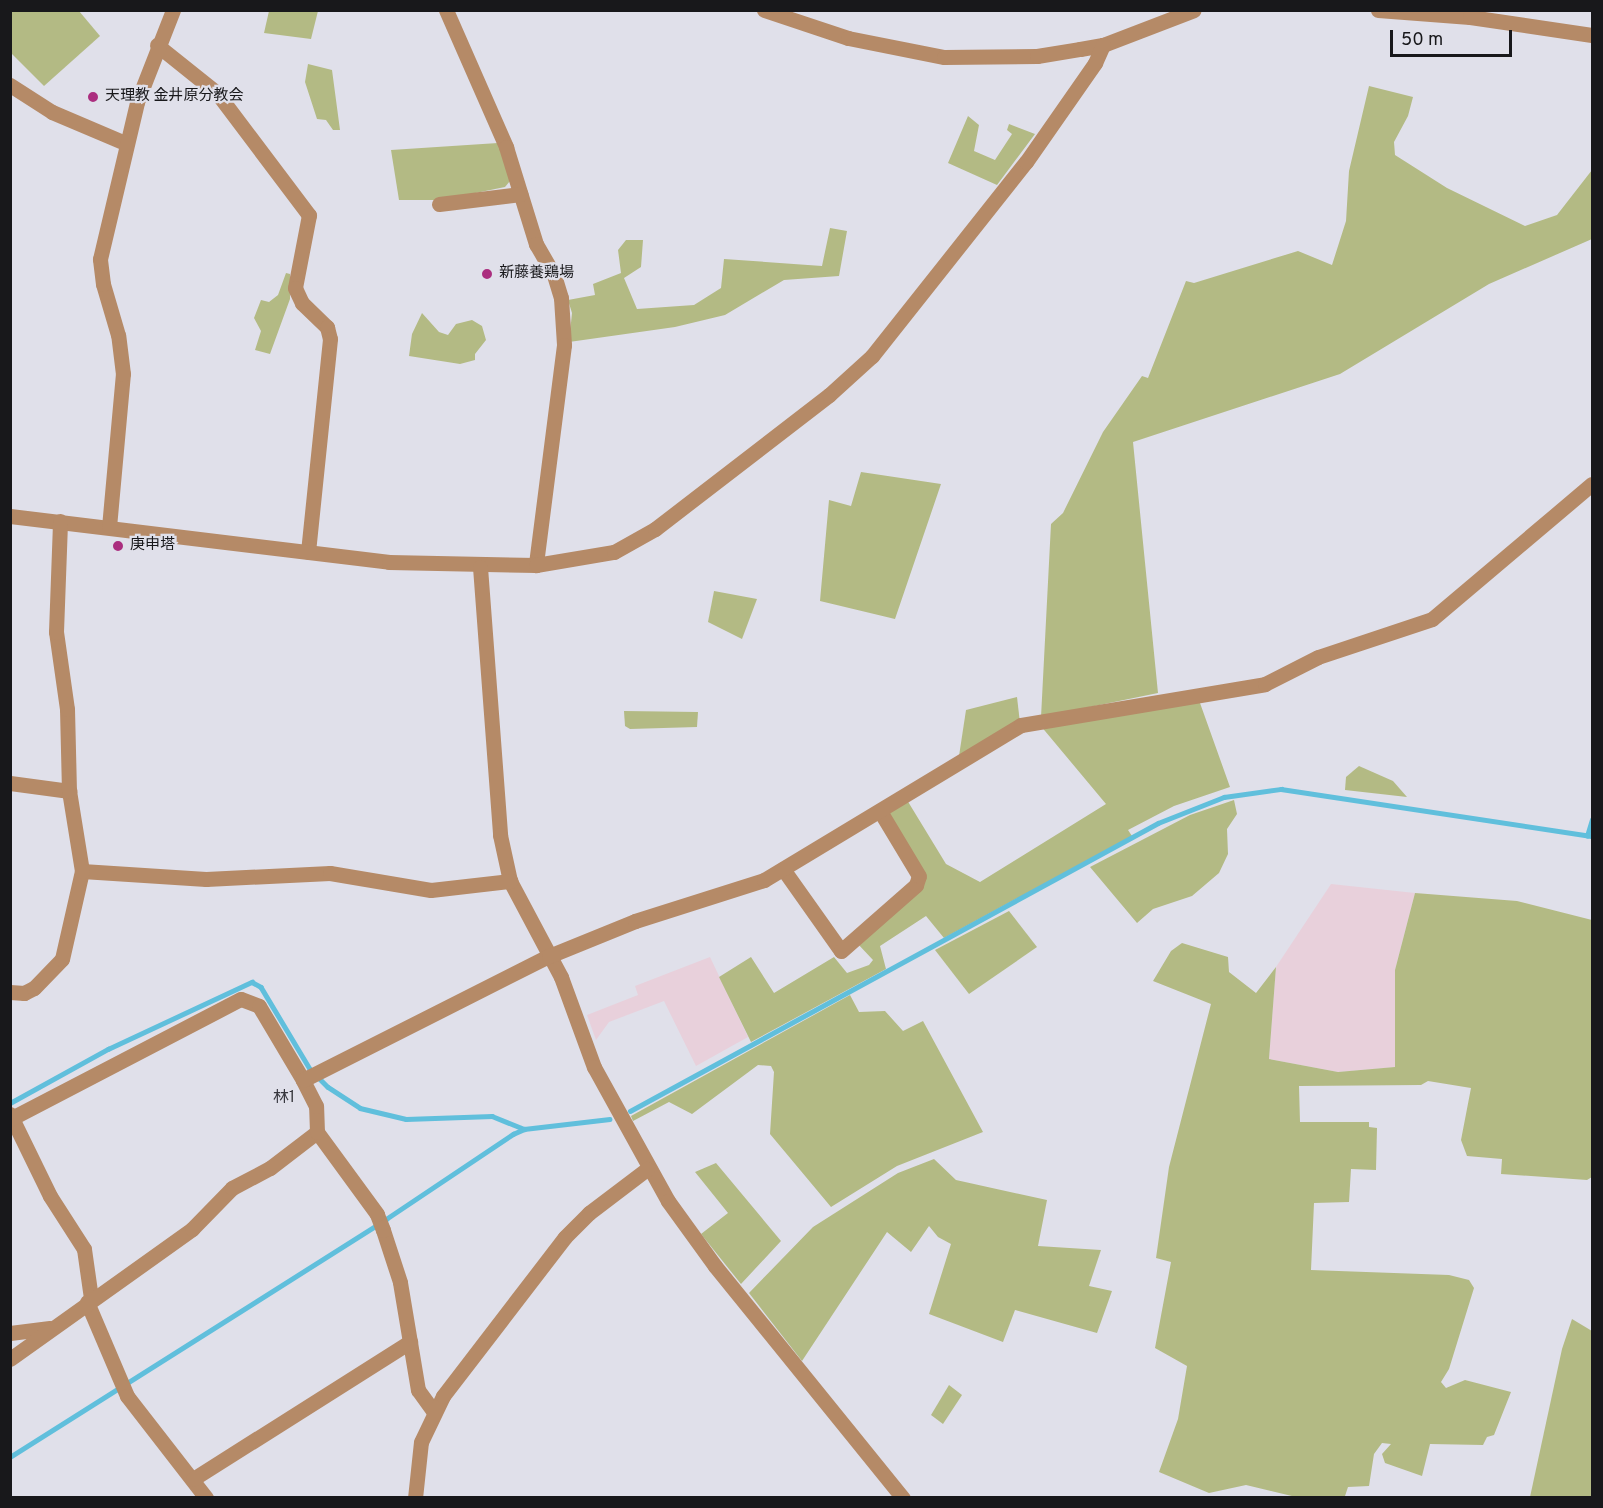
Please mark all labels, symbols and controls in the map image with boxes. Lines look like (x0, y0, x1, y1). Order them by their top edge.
scale bar (1393, 18, 1514, 56)
text: 50 m (1401, 29, 1443, 52)
place label: 天理教 金井原分教会 (105, 88, 244, 106)
marker: 天理教 金井原分教会 (86, 90, 100, 104)
place label: 新藤養鶏場 (499, 265, 574, 283)
marker: 新藤養鶏場 (480, 267, 494, 281)
place label: 庚申塔 (130, 537, 175, 555)
marker: 庚申塔 (111, 539, 125, 553)
district label: 林1 (273, 1088, 295, 1108)

